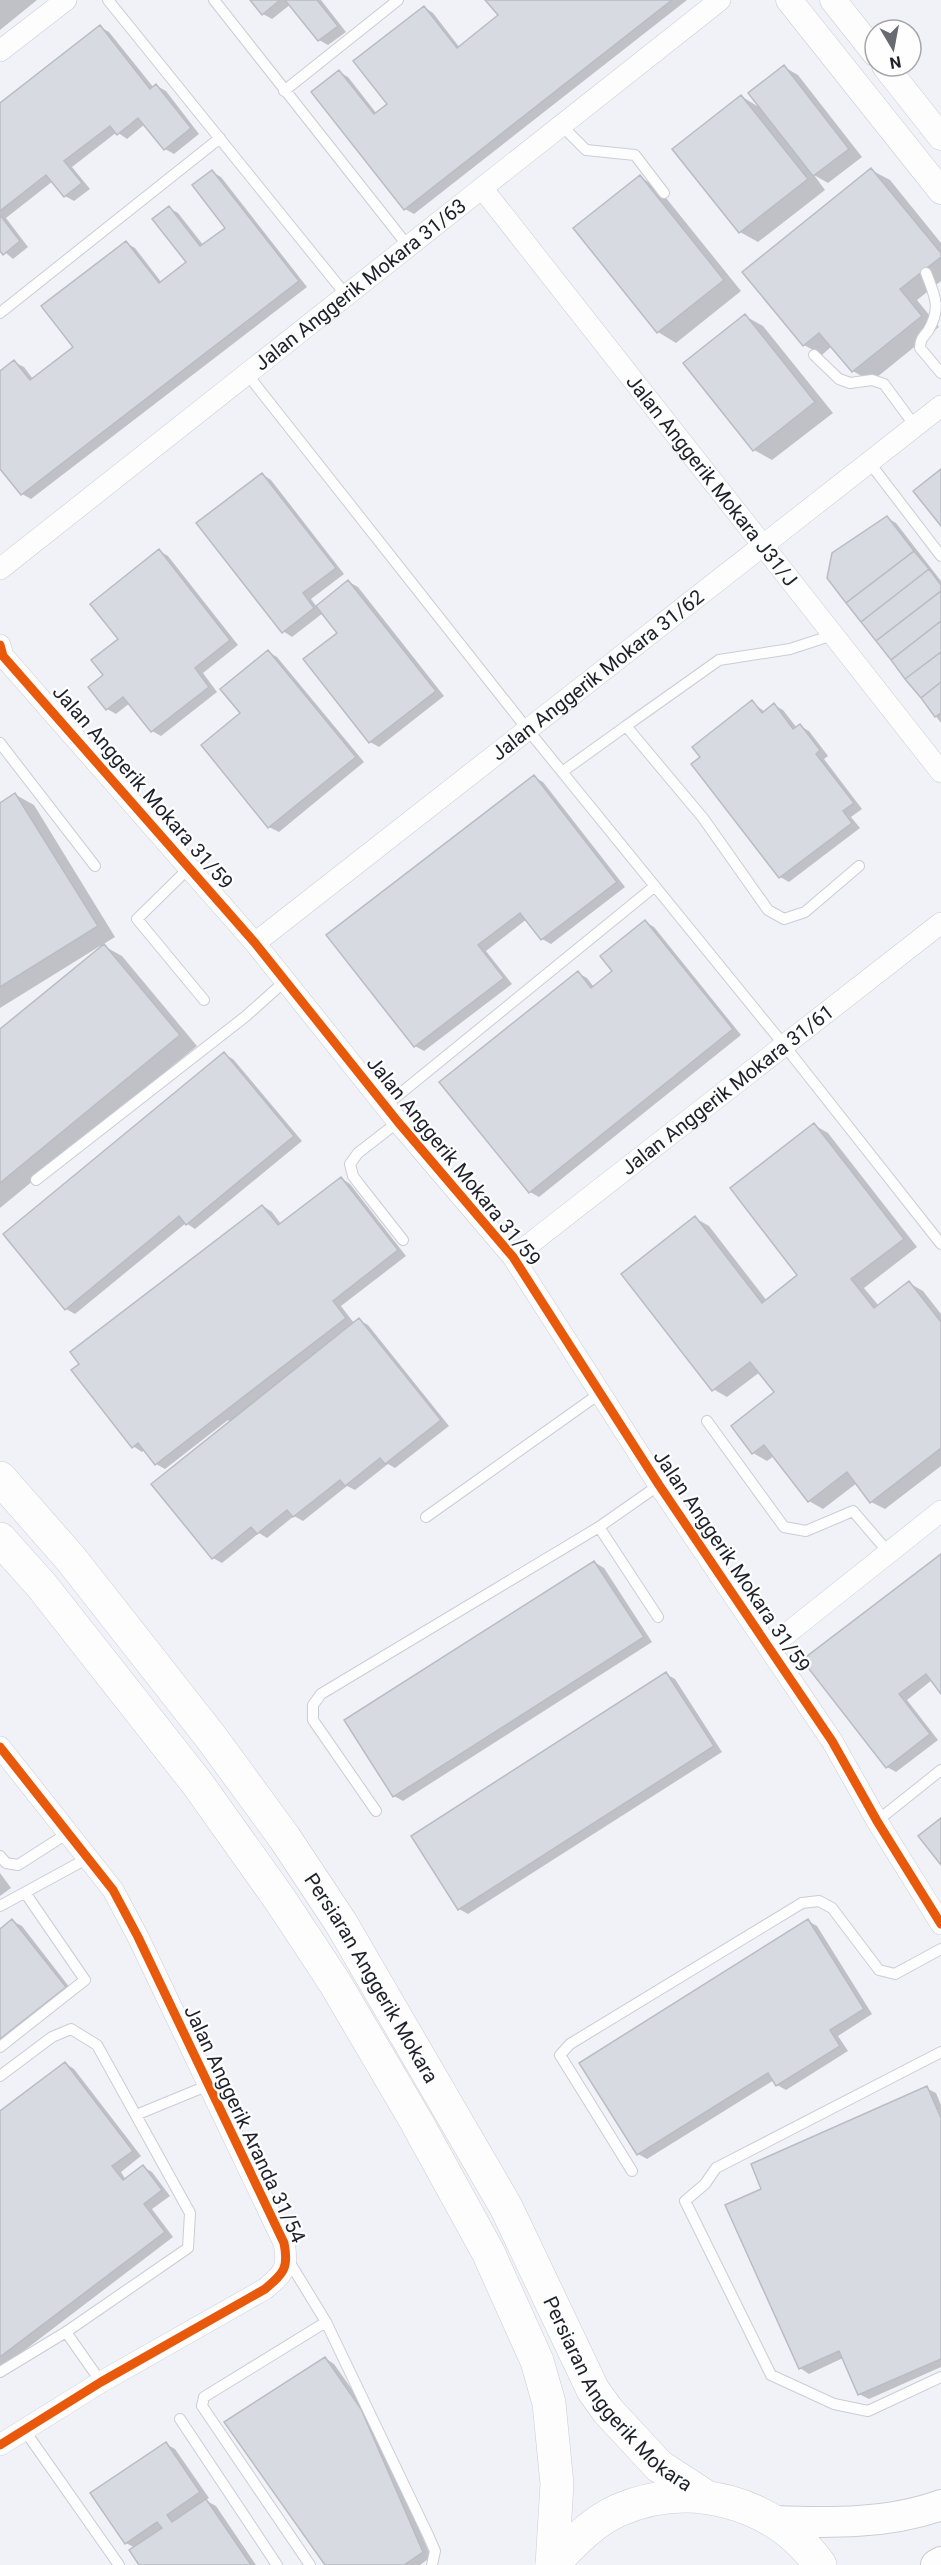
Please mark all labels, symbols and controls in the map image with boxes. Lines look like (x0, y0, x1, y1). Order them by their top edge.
north arrow (863, 18, 923, 78)
text: N (888, 52, 903, 73)
street label: Jalan Anggerik Mokara 31/63 (249, 193, 471, 375)
street label: Jalan Anggerik Mokara J31/J (621, 370, 802, 591)
street label: Jalan Anggerik Mokara 31/62 (487, 584, 709, 765)
street label: Jalan Anggerik Mokara 31/59 (48, 680, 238, 894)
street label: Jalan Anggerik Mokara 31/61 (616, 999, 839, 1180)
street label: Jalan Anggerik Mokara 31/59 (362, 1051, 546, 1271)
street label: Jalan Anggerik Mokara 31/59 (649, 1445, 815, 1677)
street label: Persiaran Anggerik Mokara (299, 1869, 443, 2087)
street label: Jalan Anggerik Aranda 31/54 (179, 2001, 311, 2247)
street label: Persiaran Anggerik Mokara (538, 2292, 697, 2496)

